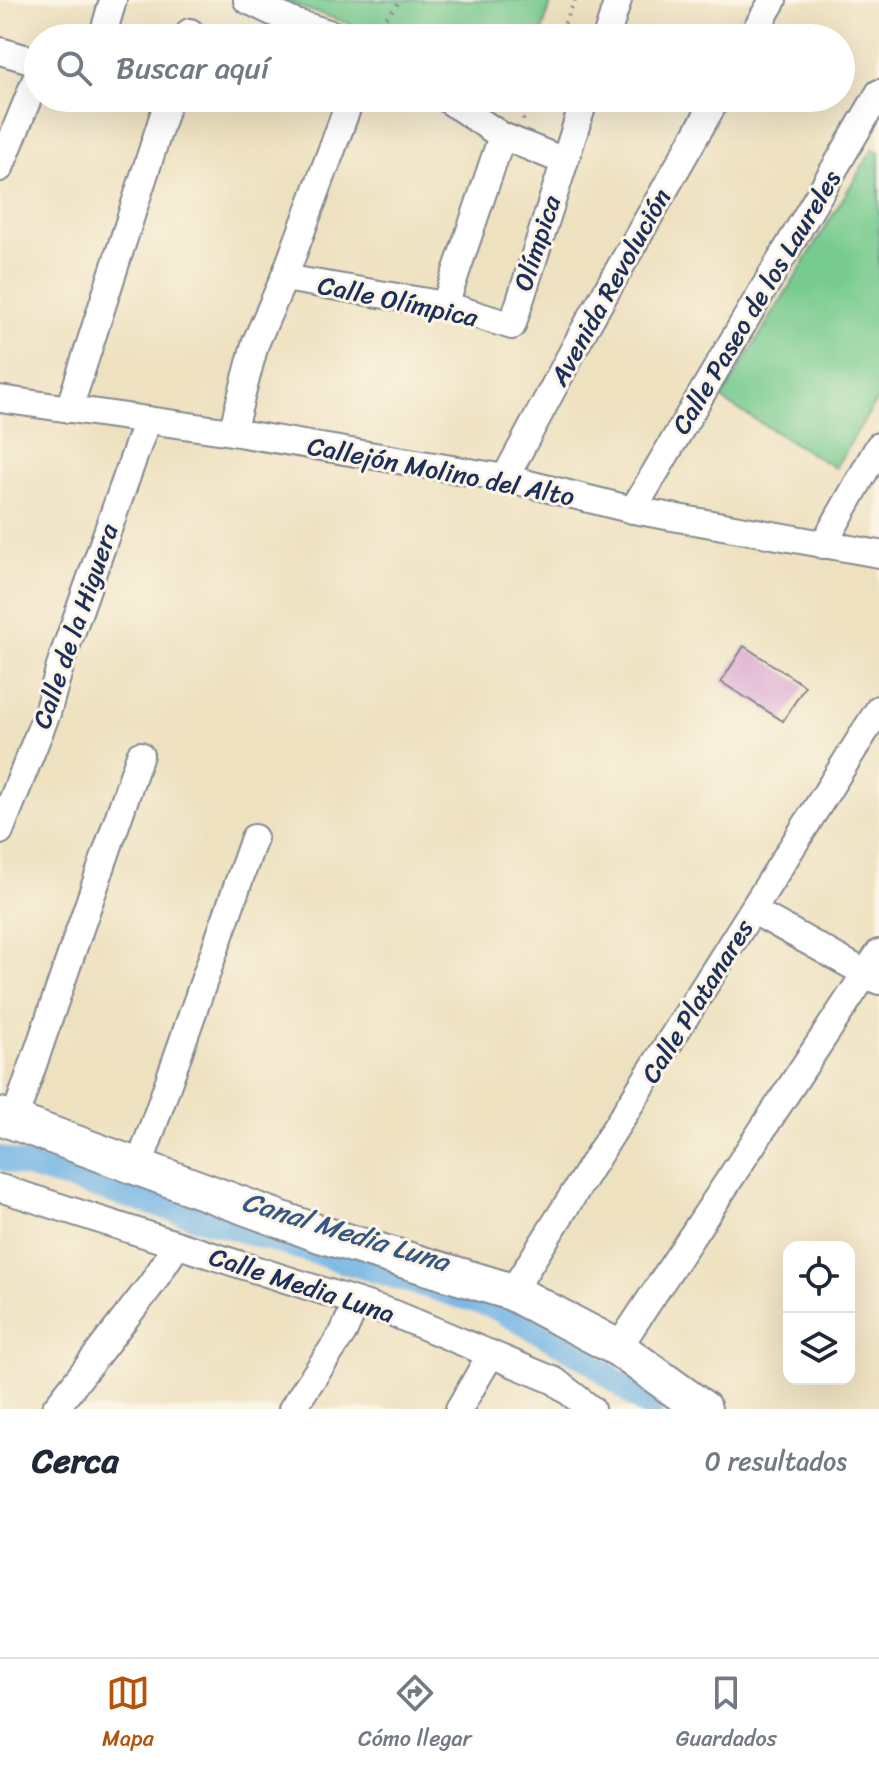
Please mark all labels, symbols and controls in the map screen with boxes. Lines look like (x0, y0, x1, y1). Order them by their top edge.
search box (24, 24, 855, 112)
text: Buscar aquí (116, 41, 269, 95)
icon: search (52, 46, 96, 90)
street label: Calle Paseo de los Laureles (659, 160, 854, 443)
street label: Avenida Revolución (536, 179, 684, 395)
street label: Olímpica (500, 188, 574, 297)
street label: Calle Olímpica (314, 262, 483, 341)
street label: Callejón Molino del Alto (303, 423, 579, 519)
street label: Calle de la Higuera (18, 516, 132, 735)
street label: Calle Platanares (628, 909, 766, 1092)
water label: Canal Media Luna (236, 1177, 457, 1287)
street label: Calle Media Luna (203, 1233, 401, 1337)
map controls (783, 1241, 855, 1385)
button: locate (783, 1241, 855, 1313)
button: layers (783, 1313, 855, 1385)
text: Cerca (32, 1431, 119, 1491)
text: 0 resultados (704, 1438, 847, 1484)
tab: Mapa (102, 1671, 154, 1758)
tab: Cómo llegar (358, 1671, 472, 1758)
tab: Guardados (676, 1671, 777, 1758)

